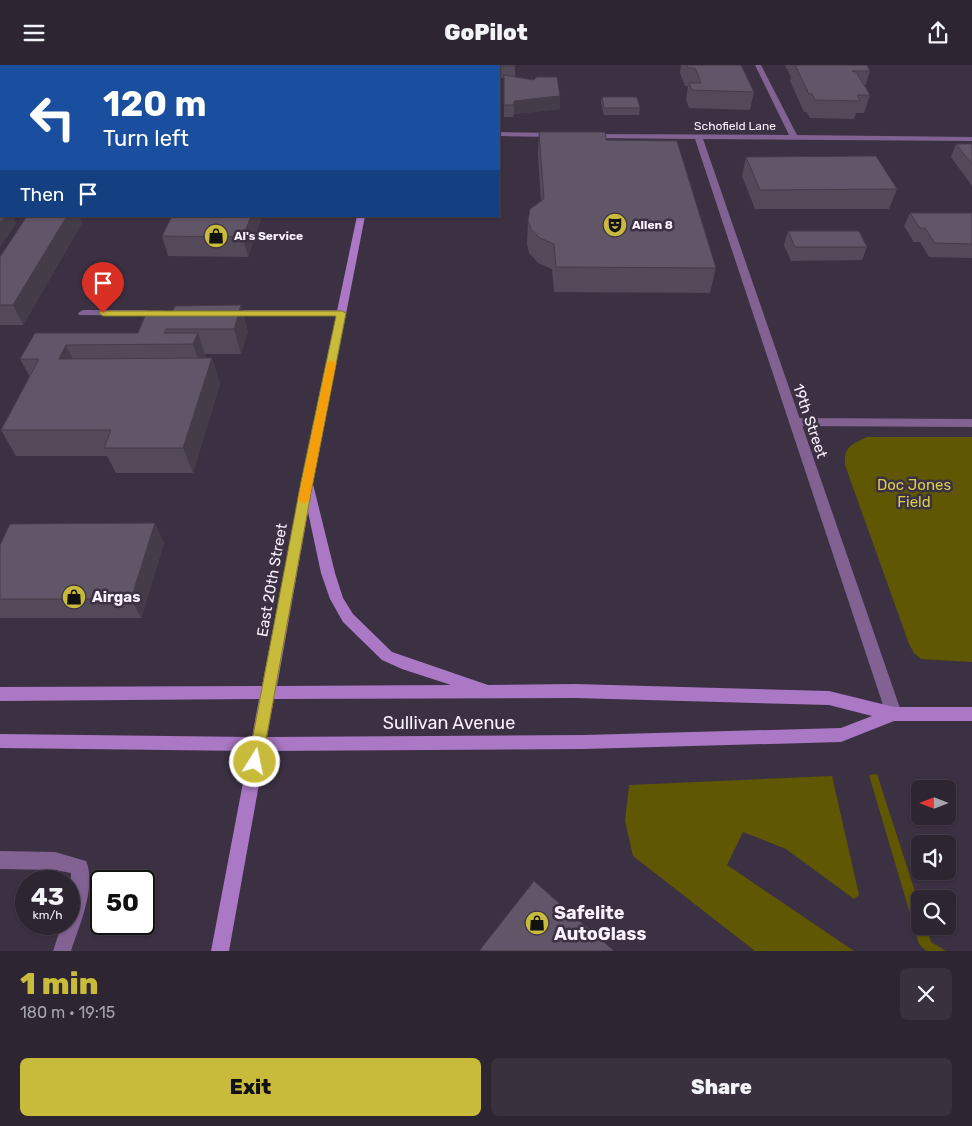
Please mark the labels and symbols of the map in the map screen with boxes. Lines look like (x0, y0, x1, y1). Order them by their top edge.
street label: Schofield Lane (694, 119, 776, 133)
theatre icon: Allen 8 (602, 212, 628, 238)
place label: Allen 8 (632, 218, 673, 232)
shop icon: Al's Service (203, 223, 229, 249)
place label: Al's Service (234, 229, 303, 243)
pin (82, 262, 124, 313)
street label: 19th Street (789, 381, 831, 461)
park label: Doc Jones Field (877, 476, 951, 511)
street label: East 20th Street (253, 522, 291, 638)
shop icon: Airgas (61, 584, 87, 610)
place label: Airgas (92, 588, 140, 606)
street label: Sullivan Avenue (383, 712, 515, 734)
position arrow (228, 735, 280, 787)
north arrow (911, 780, 956, 825)
speed limit sign: 50 (90, 870, 155, 935)
place label: Safelite AutoGlass (554, 902, 646, 945)
shop icon: Safelite AutoGlass (524, 910, 550, 936)

